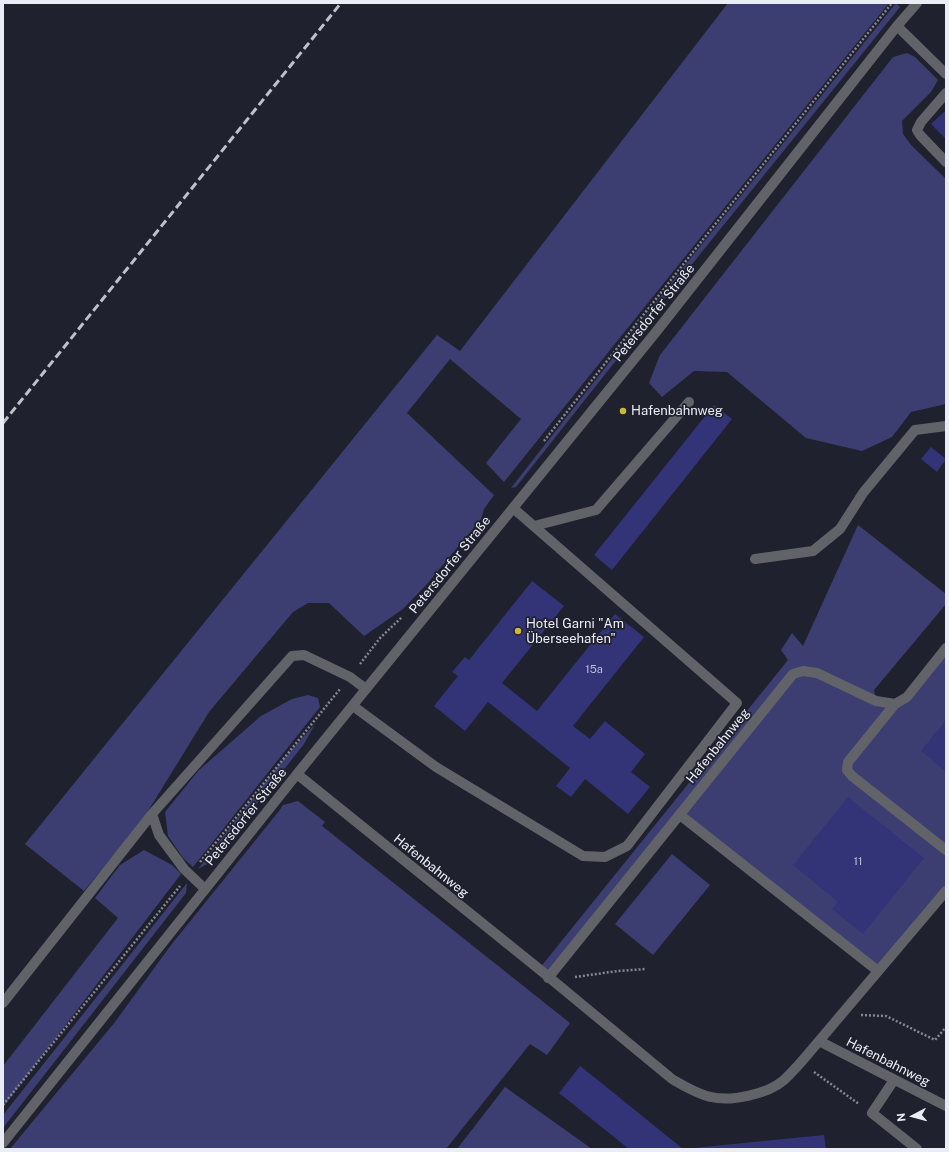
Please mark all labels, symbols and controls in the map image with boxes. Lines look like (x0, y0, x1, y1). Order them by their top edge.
street label: Petersdorfer Straße (610, 261, 698, 365)
place label: Hafenbahnweg (631, 403, 723, 419)
marker: Hafenbahnweg (618, 406, 628, 416)
street label: Petersdorfer Straße (406, 513, 494, 617)
place label: Hotel Garni "Am Überseehafen" (526, 616, 624, 647)
marker: Hotel Garni "Am Überseehafen" (513, 626, 523, 636)
house number: 15a (585, 663, 603, 677)
street label: Hafenbahnweg (683, 705, 753, 787)
street label: Petersdorfer Straße (202, 765, 290, 869)
street label: Hafenbahnweg (390, 831, 472, 901)
house number: 11 (854, 855, 862, 869)
street label: Hafenbahnweg (844, 1034, 932, 1090)
north arrow (893, 1096, 933, 1136)
text: N (895, 1112, 907, 1122)

